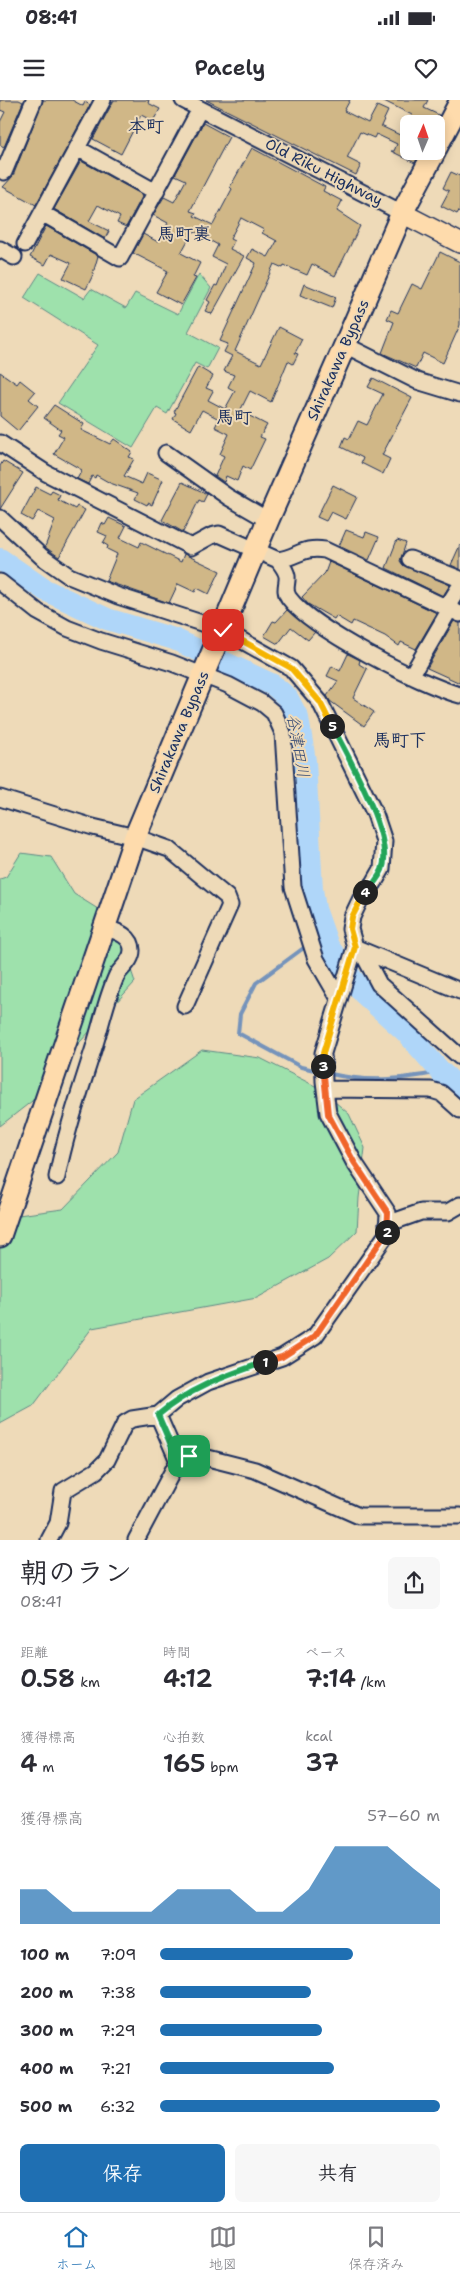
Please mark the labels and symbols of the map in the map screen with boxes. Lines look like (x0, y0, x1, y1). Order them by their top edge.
district label: 本町 (128, 114, 164, 138)
north arrow (400, 115, 445, 160)
street label: Old Riku Highway (262, 134, 386, 210)
district label: 馬町裏 (157, 222, 211, 246)
street label: Shirakawa Bypass (302, 296, 374, 424)
district label: 馬町 (216, 405, 252, 429)
pin (202, 609, 244, 651)
street label: Shirakawa Bypass (144, 668, 214, 796)
water label: 谷津田川 (283, 713, 314, 779)
pin: 5 (320, 714, 344, 738)
district label: 馬町下 (373, 728, 427, 752)
pin: 4 (352, 880, 378, 904)
pin: 3 (310, 1054, 336, 1078)
pin: 2 (374, 1220, 400, 1244)
pin: 1 (252, 1350, 278, 1374)
pin (168, 1435, 210, 1477)

